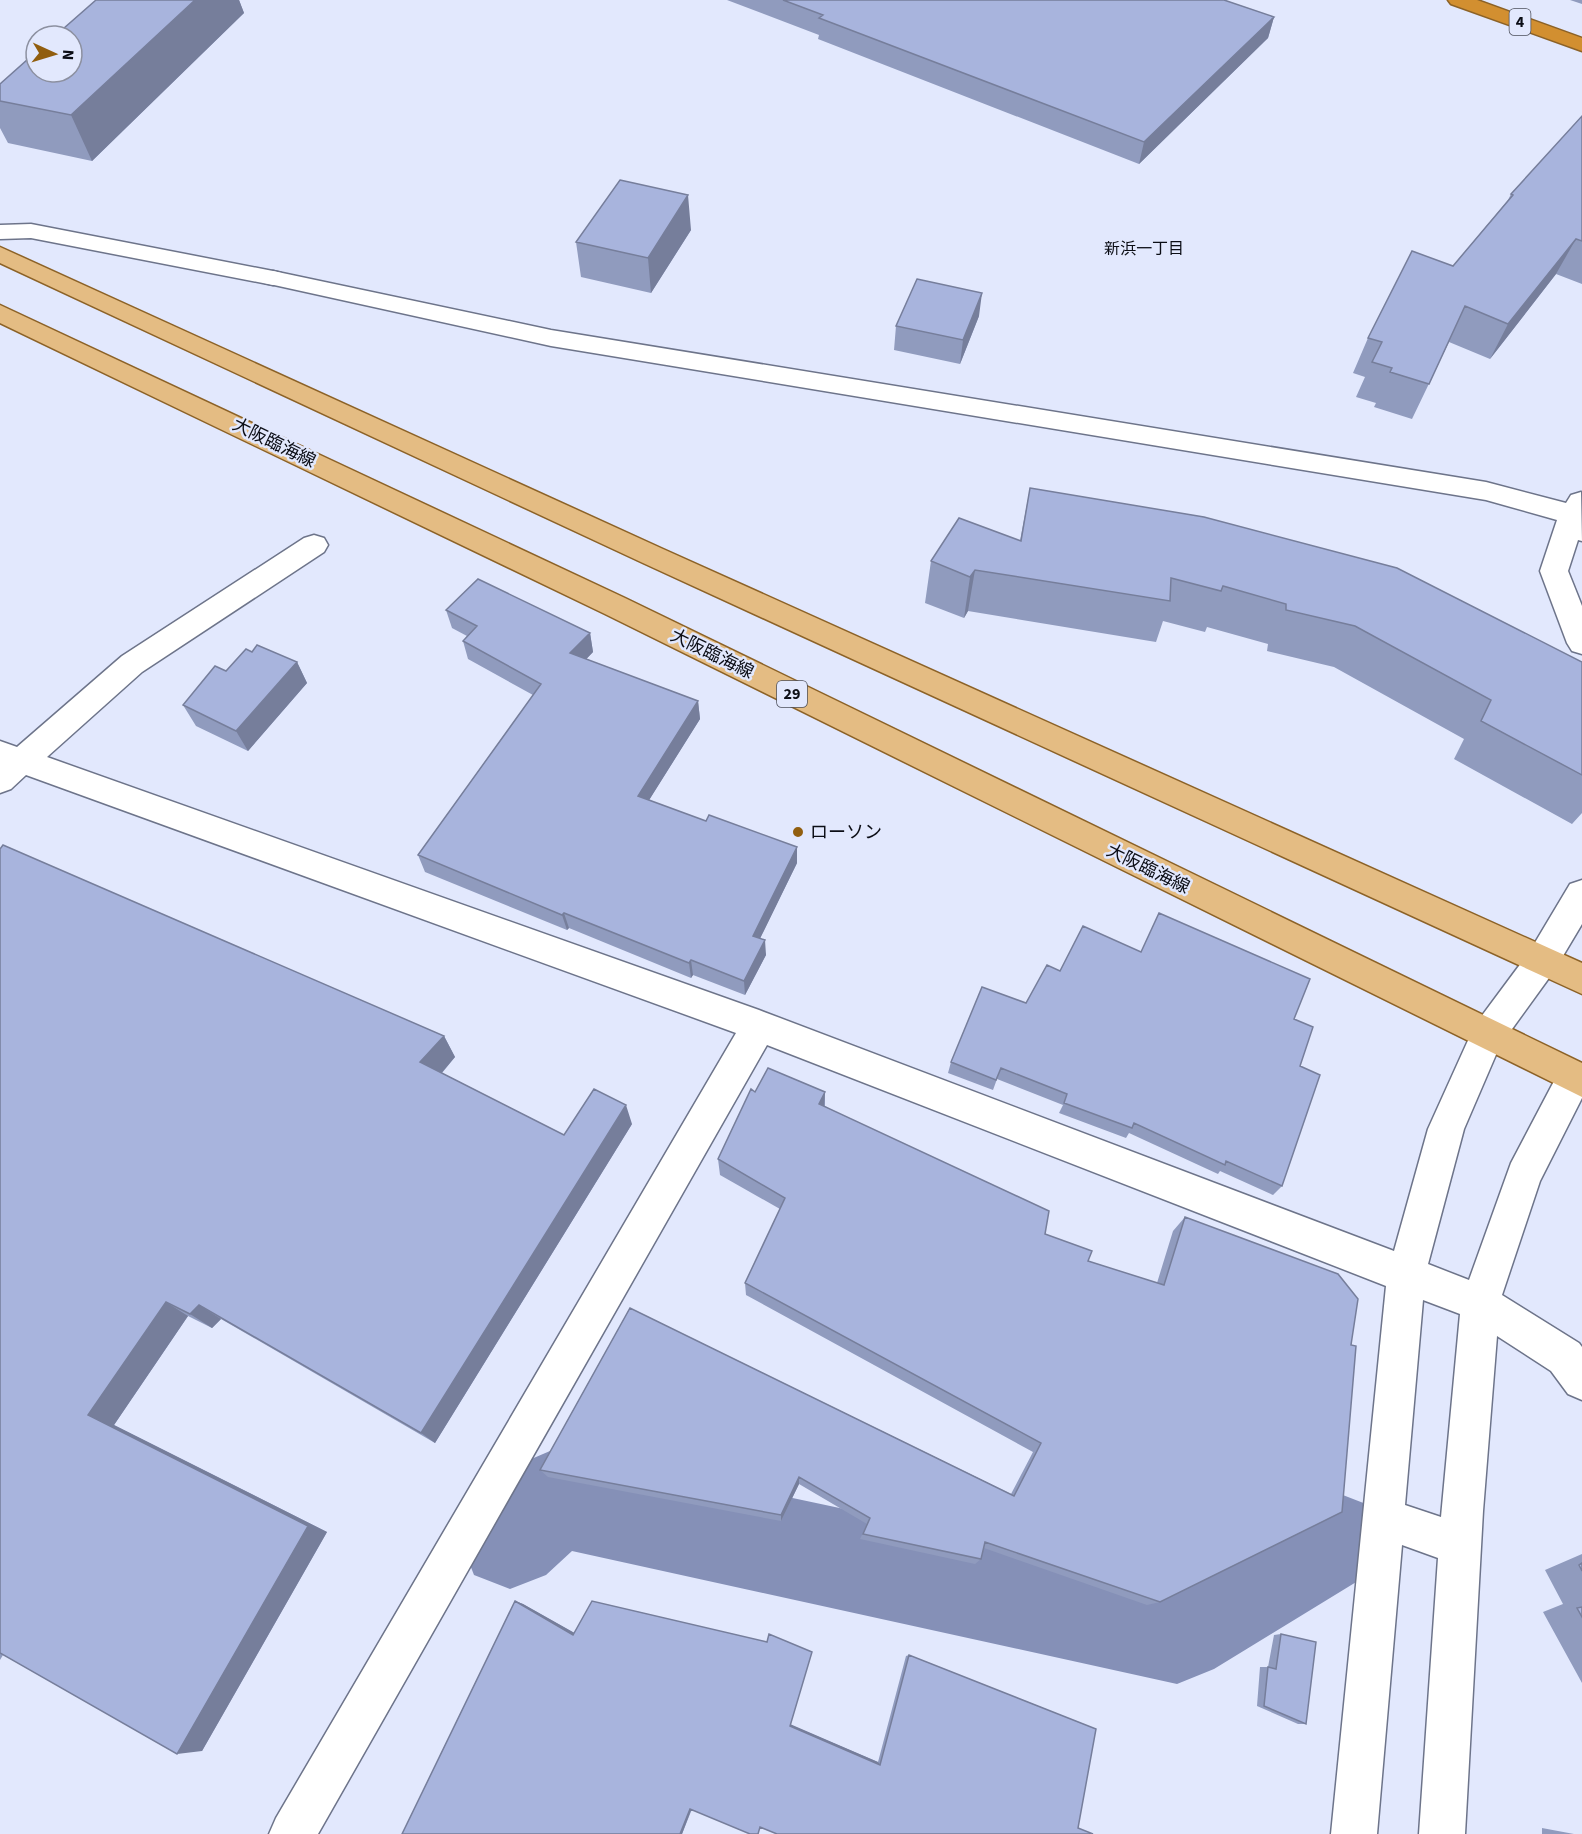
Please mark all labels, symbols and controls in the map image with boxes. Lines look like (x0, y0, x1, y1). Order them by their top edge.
road number: 4 (1510, 9, 1530, 35)
north arrow (24, 24, 84, 84)
text: N (57, 49, 79, 61)
district label: 新浜一丁目 (1104, 238, 1184, 260)
street label: 大阪臨海線 (228, 412, 320, 474)
street label: 大阪臨海線 (666, 623, 758, 685)
road number: 29 (777, 681, 807, 707)
place label: ローソン (810, 820, 882, 845)
marker: ローソン (791, 825, 805, 839)
street label: 大阪臨海線 (1102, 838, 1194, 900)

